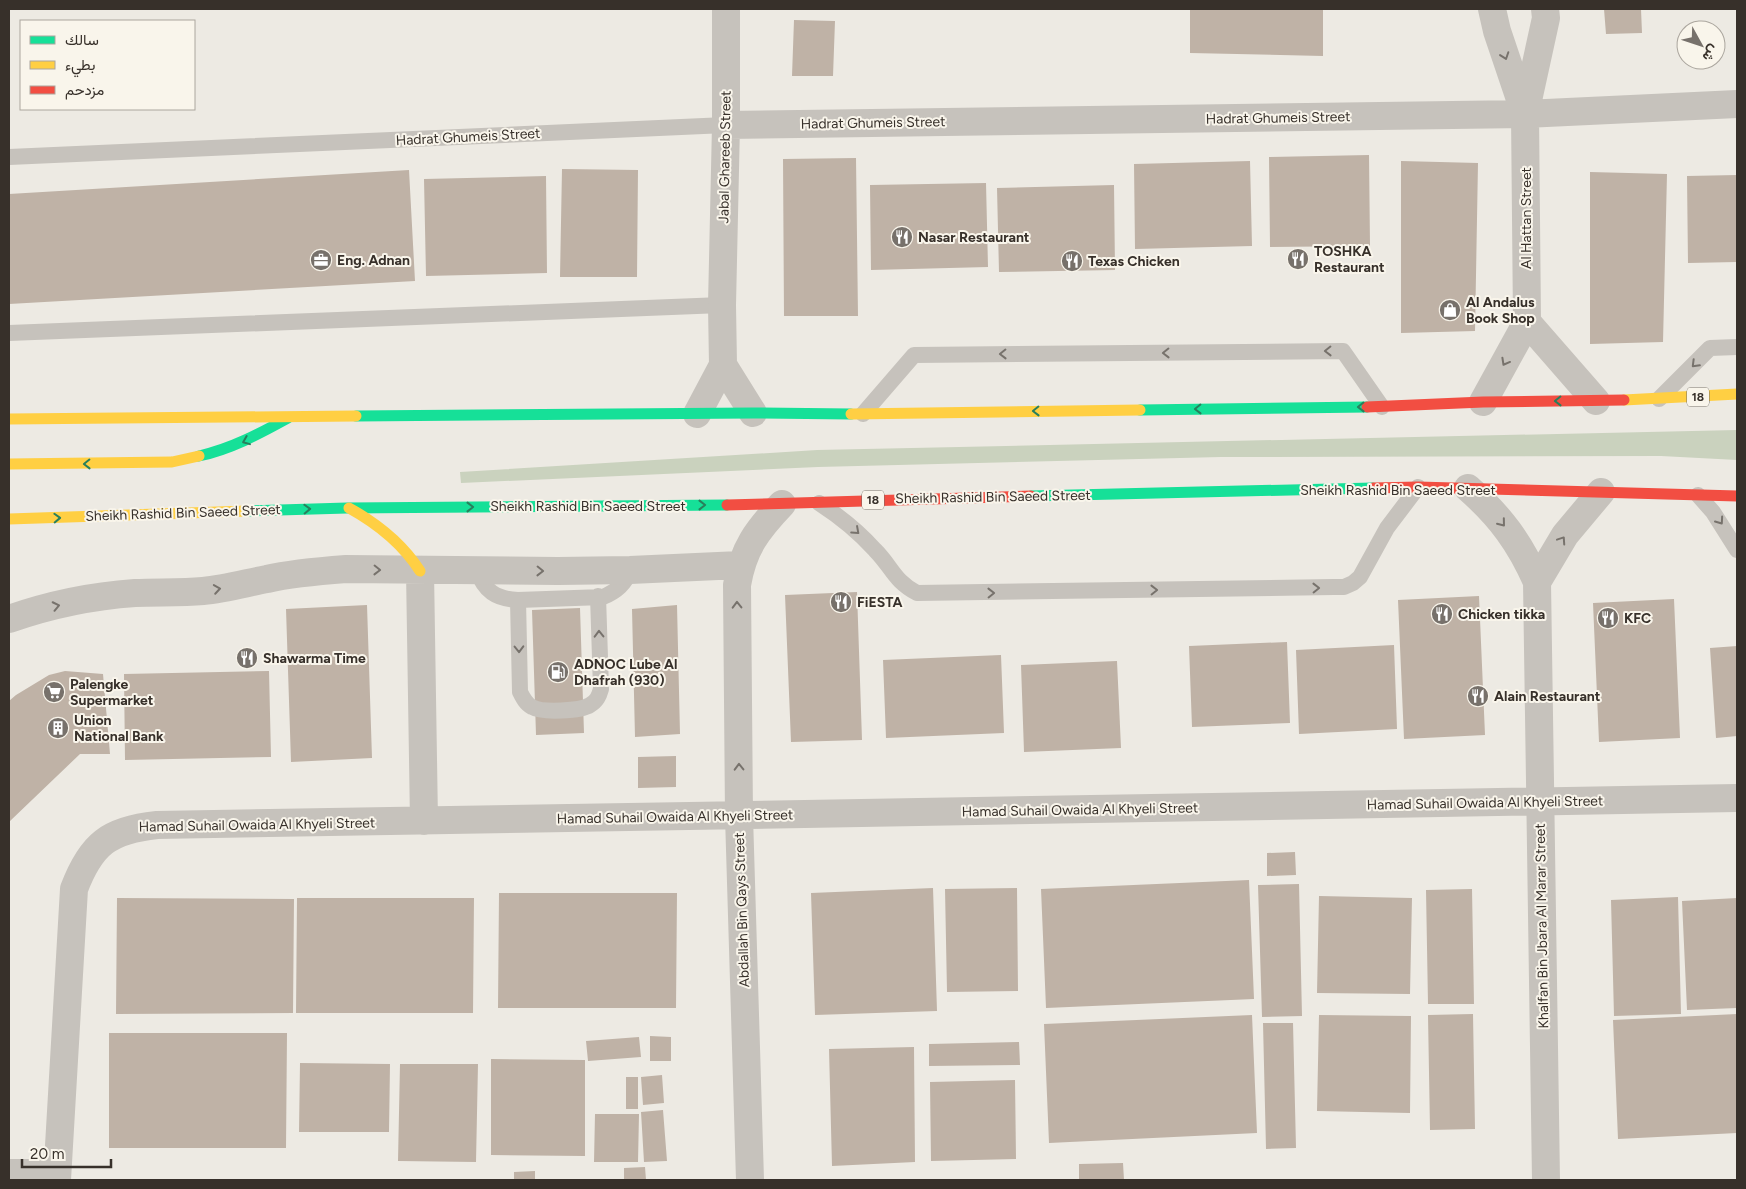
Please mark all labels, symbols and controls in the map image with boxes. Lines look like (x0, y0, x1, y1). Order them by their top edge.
legend (20, 20, 195, 110)
north arrow (1676, 20, 1726, 70)
text: سالك (65, 31, 99, 49)
text: ش (1699, 41, 1722, 65)
one-way arrow (1499, 51, 1509, 59)
text: بطيء (65, 56, 95, 78)
text: مزدحم (65, 81, 104, 100)
street label: Jabal Ghareeb Street (715, 91, 735, 223)
street label: Hadrat Ghumeis Street (1205, 108, 1351, 128)
street label: Hadrat Ghumeis Street (800, 113, 946, 133)
street label: Hadrat Ghumeis Street (395, 125, 541, 149)
street label: Al Hattan Street (1518, 167, 1535, 269)
restaurant icon: Nasar Restaurant (890, 225, 914, 249)
place label: Nasar Restaurant (918, 229, 1030, 246)
place label: TOSHKA Restaurant (1314, 243, 1385, 276)
restaurant icon: TOSHKA Restaurant (1286, 247, 1310, 271)
office icon: Eng. Adnan (309, 248, 333, 272)
restaurant icon: Texas Chicken (1060, 249, 1084, 273)
place label: Eng. Adnan (337, 252, 410, 269)
place label: Texas Chicken (1088, 253, 1180, 270)
place label: Al Andalus Book Shop (1466, 294, 1535, 327)
shop icon: Al Andalus Book Shop (1438, 298, 1462, 322)
one-way arrow (1324, 346, 1332, 356)
one-way arrow (1161, 348, 1169, 358)
one-way arrow (999, 349, 1007, 360)
one-way arrow (1501, 357, 1511, 366)
one-way arrow (1692, 358, 1701, 367)
road number: 18 (1687, 388, 1709, 407)
one-way arrow (1554, 396, 1562, 406)
one-way arrow (1357, 402, 1364, 412)
one-way arrow (1194, 404, 1202, 414)
one-way arrow (1032, 406, 1040, 417)
one-way arrow (243, 435, 251, 445)
one-way arrow (83, 458, 91, 469)
street label: Sheikh Rashid Bin Saeed Street (1300, 482, 1496, 499)
street label: Sheikh Rashid Bin Saeed Street (895, 487, 1091, 507)
road number: 18 (862, 490, 884, 510)
street label: Sheikh Rashid Bin Saeed Street (490, 498, 686, 515)
one-way arrow (699, 500, 707, 510)
street label: Sheikh Rashid Bin Saeed Street (85, 501, 281, 525)
one-way arrow (466, 502, 474, 512)
one-way arrow (304, 504, 312, 514)
one-way arrow (54, 512, 62, 523)
one-way arrow (1714, 515, 1723, 525)
one-way arrow (1497, 517, 1506, 526)
one-way arrow (850, 525, 859, 534)
one-way arrow (1556, 536, 1565, 546)
one-way arrow (374, 565, 382, 575)
one-way arrow (536, 566, 544, 576)
one-way arrow (1312, 583, 1320, 593)
one-way arrow (212, 585, 221, 595)
one-way arrow (1150, 585, 1158, 595)
one-way arrow (987, 587, 995, 598)
restaurant icon: FiESTA (829, 590, 853, 614)
place label: FiESTA (857, 594, 902, 611)
one-way arrow (732, 600, 742, 608)
one-way arrow (51, 601, 60, 612)
restaurant icon: Chicken tikka (1430, 602, 1454, 626)
place label: Chicken tikka (1458, 606, 1545, 623)
restaurant icon: KFC (1596, 606, 1620, 630)
place label: KFC (1624, 610, 1651, 627)
one-way arrow (594, 629, 604, 637)
restaurant icon: Shawarma Time (235, 646, 259, 670)
one-way arrow (514, 646, 524, 653)
place label: Shawarma Time (263, 650, 366, 667)
place label: ADNOC Lube Al Dhafrah (930) (574, 656, 677, 689)
fuel station icon: ADNOC Lube Al Dhafrah (930) (546, 660, 570, 684)
place label: Palengke Supermarket (70, 676, 154, 709)
supermarket icon: Palengke Supermarket (42, 680, 66, 704)
restaurant icon: Alain Restaurant (1466, 684, 1490, 708)
place label: Alain Restaurant (1494, 688, 1601, 705)
place label: Union National Bank (74, 712, 164, 745)
building icon: Union National Bank (46, 716, 70, 740)
one-way arrow (734, 763, 744, 770)
street label: Hamad Suhail Owaida Al Khyeli Street (1367, 792, 1603, 814)
street label: Hamad Suhail Owaida Al Khyeli Street (962, 799, 1198, 821)
street label: Hamad Suhail Owaida Al Khyeli Street (557, 806, 793, 828)
street label: Hamad Suhail Owaida Al Khyeli Street (139, 814, 375, 836)
street label: Khalfan Bin Jbara Al Marar Street (1532, 823, 1552, 1029)
street label: Abdallah Bin Qays Street (731, 832, 753, 988)
scale bar (22, 1136, 111, 1168)
text: 20 m (30, 1145, 64, 1163)

